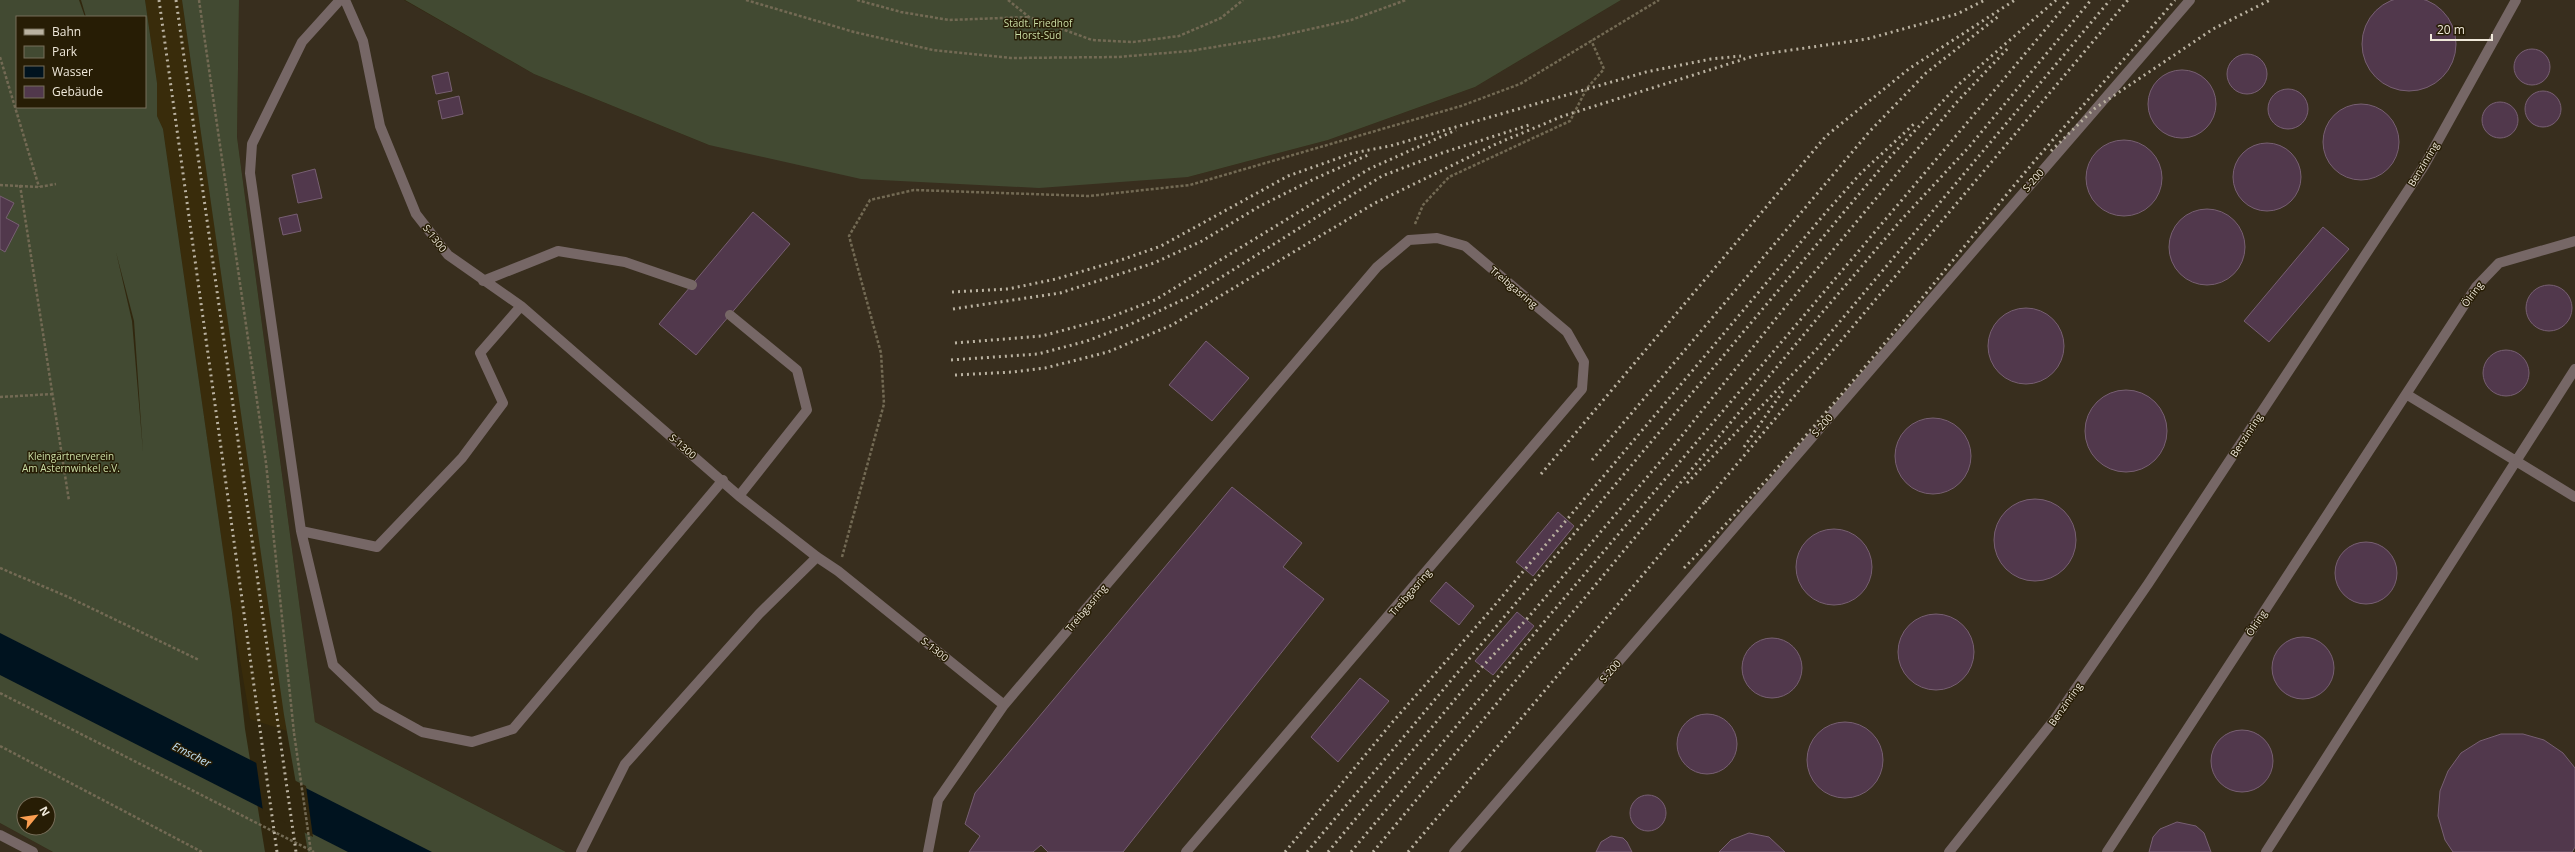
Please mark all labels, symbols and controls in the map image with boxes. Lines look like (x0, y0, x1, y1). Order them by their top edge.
legend (16, 16, 146, 108)
park label: Städt. Friedhof Horst-Süd (1004, 16, 1073, 42)
scale bar (2431, 16, 2492, 42)
text: 20 m (2437, 21, 2465, 38)
text: Bahn (52, 23, 81, 40)
text: Park (52, 43, 78, 60)
text: Wasser (52, 63, 93, 80)
text: Gebäude (52, 83, 103, 100)
street label: Benzinring (2404, 139, 2442, 189)
street label: S-200 (2019, 165, 2047, 194)
street label: S-1300 (420, 221, 450, 255)
street label: Treibgasring (1487, 263, 1541, 311)
street label: Ölring (2458, 278, 2486, 310)
street label: S-200 (1808, 410, 1836, 439)
street label: Benzinring (2227, 410, 2266, 460)
street label: S-1300 (666, 430, 700, 462)
park label: Kleingärtnerverein Am Asternwinkel e.V. (22, 449, 120, 475)
street label: Treibgasring (1386, 565, 1435, 618)
street label: Treibgasring (1062, 581, 1110, 635)
street label: Ölring (2242, 607, 2270, 639)
street label: S-1300 (918, 634, 952, 665)
street label: S-200 (1596, 656, 1624, 685)
street label: Benzinring (2045, 679, 2085, 728)
water label: Emscher (170, 738, 214, 770)
north arrow (16, 796, 56, 836)
text: N (36, 803, 54, 818)

